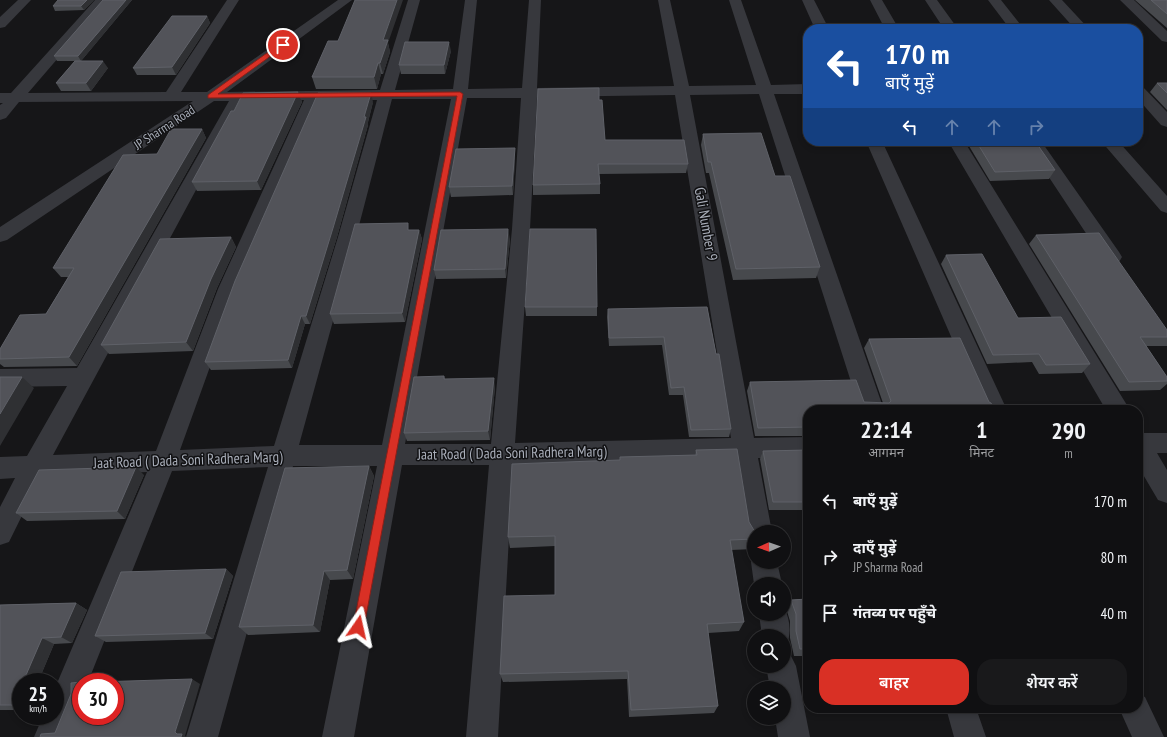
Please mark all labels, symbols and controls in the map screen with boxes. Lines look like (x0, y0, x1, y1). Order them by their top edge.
pin (266, 28, 300, 62)
icon: arrive (272, 34, 294, 56)
text: 170 m (885, 35, 949, 72)
icon: left (819, 40, 871, 92)
text: बाएँ मुड़ें (885, 71, 934, 94)
street label: JP Sharma Road (129, 101, 198, 154)
icon: left (899, 116, 921, 138)
icon: ahead (941, 116, 963, 138)
icon: ahead (983, 116, 1005, 138)
icon: right (1025, 116, 1047, 138)
street label: Gali Number 9 (691, 186, 722, 262)
text: 22:14 (860, 414, 912, 445)
text: 1 (976, 414, 987, 445)
text: 290 (1051, 415, 1086, 446)
street label: Jaat Road ( Dada Soni Radhera Marg) (416, 441, 607, 464)
text: आगमन (868, 444, 904, 461)
text: मिनट (969, 444, 994, 461)
text: m (1064, 445, 1073, 462)
street label: Jaat Road ( Dada Soni Radhera Marg) (92, 447, 283, 472)
icon: left (819, 490, 841, 512)
text: बाएँ मुड़ें (853, 491, 897, 510)
text: 170 m (1094, 492, 1127, 511)
north arrow (747, 525, 791, 569)
map controls (747, 525, 791, 725)
text: दाएँ मुड़ें (853, 538, 896, 557)
icon: right (819, 546, 841, 568)
text: 80 m (1101, 548, 1127, 567)
text: JP Sharma Road (853, 559, 923, 576)
button: sound (747, 577, 791, 621)
icon: arrive (819, 602, 841, 624)
text: गंतव्य पर पहुँचे (853, 603, 936, 622)
text: 40 m (1101, 604, 1127, 623)
position arrow (337, 606, 379, 648)
button: search (747, 629, 791, 673)
button: बाहर (819, 659, 969, 705)
button: शेयर करें (977, 659, 1127, 705)
speed limit sign: 30 (72, 673, 124, 725)
text: 25 (28, 681, 48, 707)
button: layers (747, 681, 791, 725)
text: km/h (29, 702, 47, 715)

